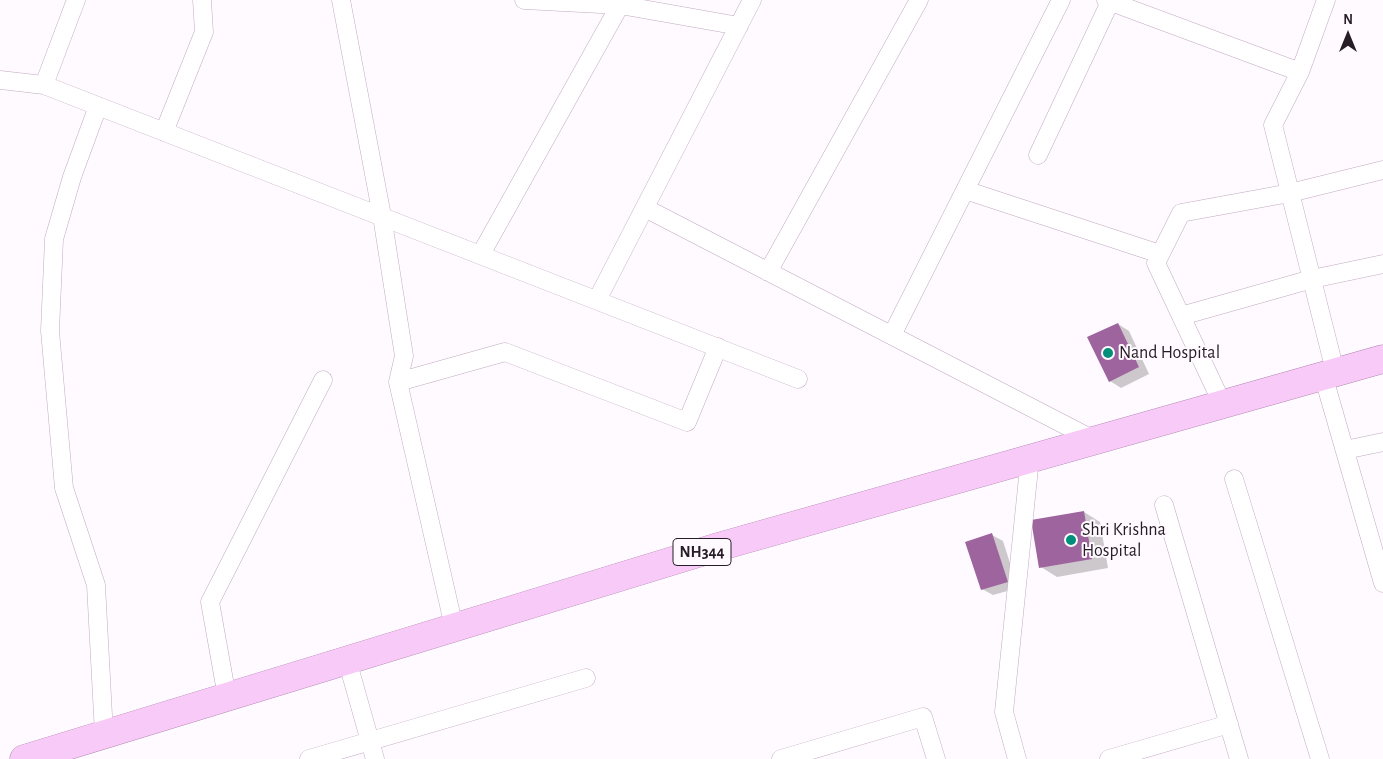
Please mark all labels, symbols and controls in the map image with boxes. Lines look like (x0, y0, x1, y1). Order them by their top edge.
north arrow (1323, 10, 1373, 60)
text: N (1343, 13, 1353, 27)
place label: Nand Hospital (1119, 342, 1220, 364)
marker: Nand Hospital (1101, 346, 1115, 360)
place label: Shri Krishna Hospital (1082, 519, 1166, 562)
marker: Shri Krishna Hospital (1064, 533, 1078, 547)
road number: NH344 (673, 538, 731, 566)

